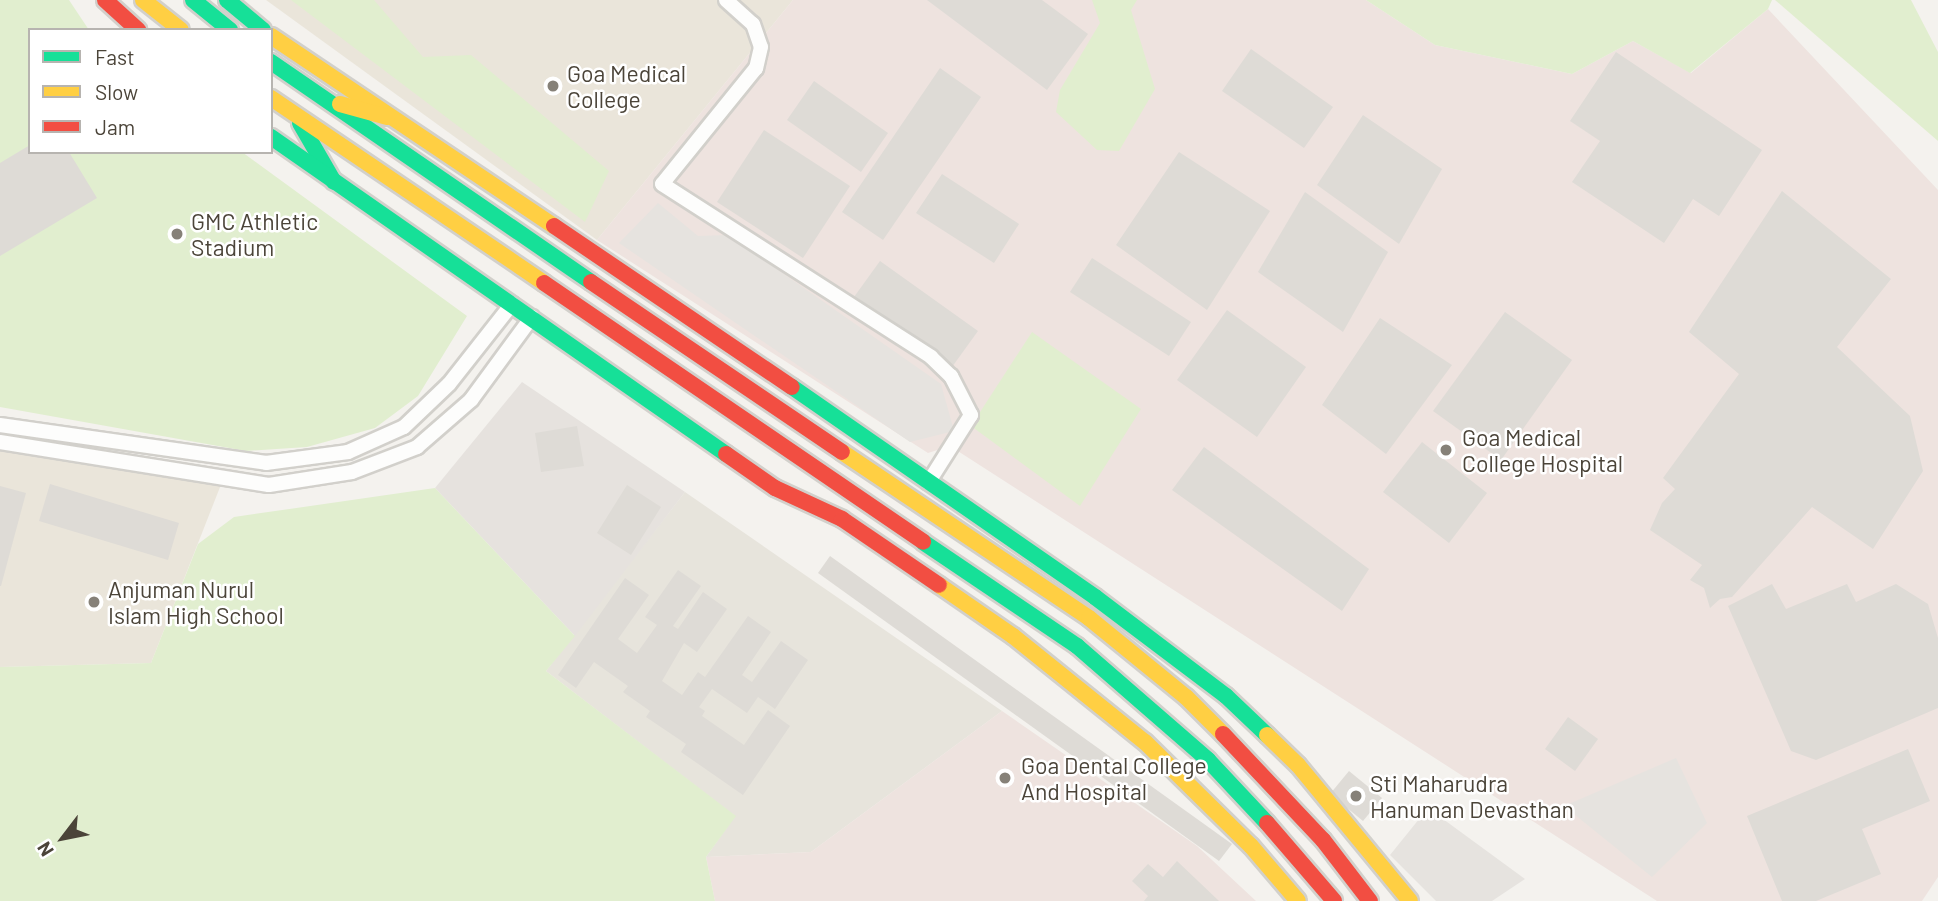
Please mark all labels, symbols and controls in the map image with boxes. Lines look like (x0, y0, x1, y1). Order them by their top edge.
legend (28, 28, 273, 154)
text: Fast (95, 44, 135, 69)
place label: Goa Medical College (567, 59, 686, 113)
marker: Goa Medical College (545, 78, 561, 94)
text: Slow (95, 79, 138, 104)
text: Jam (95, 114, 135, 139)
place label: GMC Athletic Stadium (191, 207, 318, 261)
marker: GMC Athletic Stadium (169, 226, 185, 242)
place label: Goa Medical College Hospital (1462, 423, 1623, 477)
marker: Goa Medical College Hospital (1436, 440, 1456, 460)
place label: Anjuman Nurul Islam High School (108, 575, 284, 629)
marker: Anjuman Nurul Islam High School (86, 594, 102, 610)
place label: Goa Dental College And Hospital (1021, 751, 1207, 805)
marker: Goa Dental College And Hospital (995, 768, 1015, 788)
place label: Sti Maharudra Hanuman Devasthan (1370, 769, 1574, 823)
marker: Sti Maharudra Hanuman Devasthan (1348, 788, 1364, 804)
north arrow (28, 803, 98, 873)
text: N (32, 838, 58, 861)

